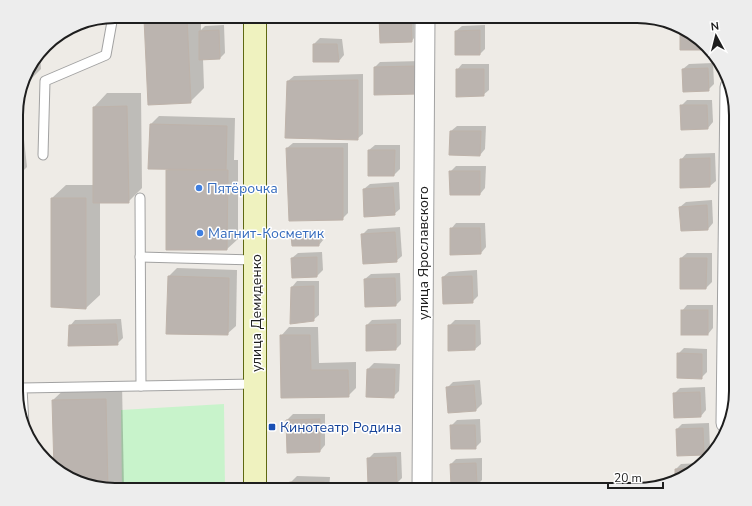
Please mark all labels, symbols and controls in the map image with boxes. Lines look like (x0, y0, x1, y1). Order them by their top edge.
north arrow (696, 16, 736, 56)
text: N (710, 19, 720, 35)
place label: Пятёрочка (207, 179, 278, 198)
marker: Пятёрочка (194, 183, 204, 193)
street label: улица Ярославского (414, 186, 433, 320)
place label: Магнит-Косметик (208, 224, 325, 243)
marker: Магнит-Косметик (195, 228, 205, 238)
street label: улица Демиденко (247, 254, 266, 372)
place label: Кинотеатр Родина (280, 418, 402, 437)
marker: Кинотеатр Родина (267, 422, 277, 432)
scale bar (608, 464, 663, 490)
text: 20 m (614, 470, 642, 486)

